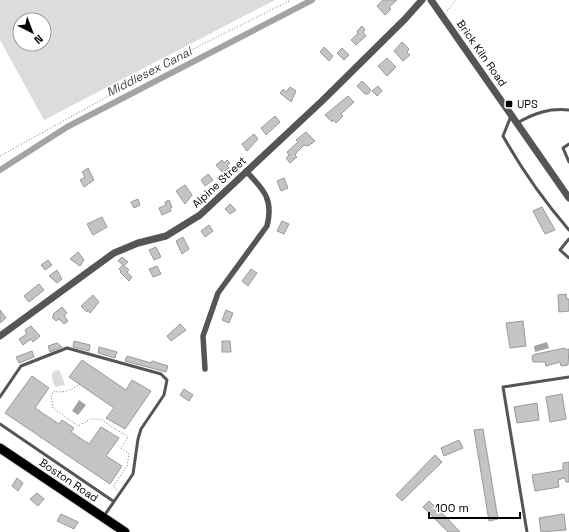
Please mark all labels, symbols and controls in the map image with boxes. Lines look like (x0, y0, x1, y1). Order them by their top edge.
north arrow (12, 12, 52, 52)
street label: Brick Kiln Road (454, 17, 510, 89)
text: N (31, 32, 46, 47)
water label: Middlesex Canal (104, 43, 196, 100)
place label: UPS (517, 97, 538, 111)
marker: UPS (504, 99, 514, 109)
street label: Alpine Street (189, 153, 249, 211)
street label: Boston Road (37, 455, 101, 505)
scale bar (429, 494, 520, 520)
text: 100 m (435, 500, 469, 516)

